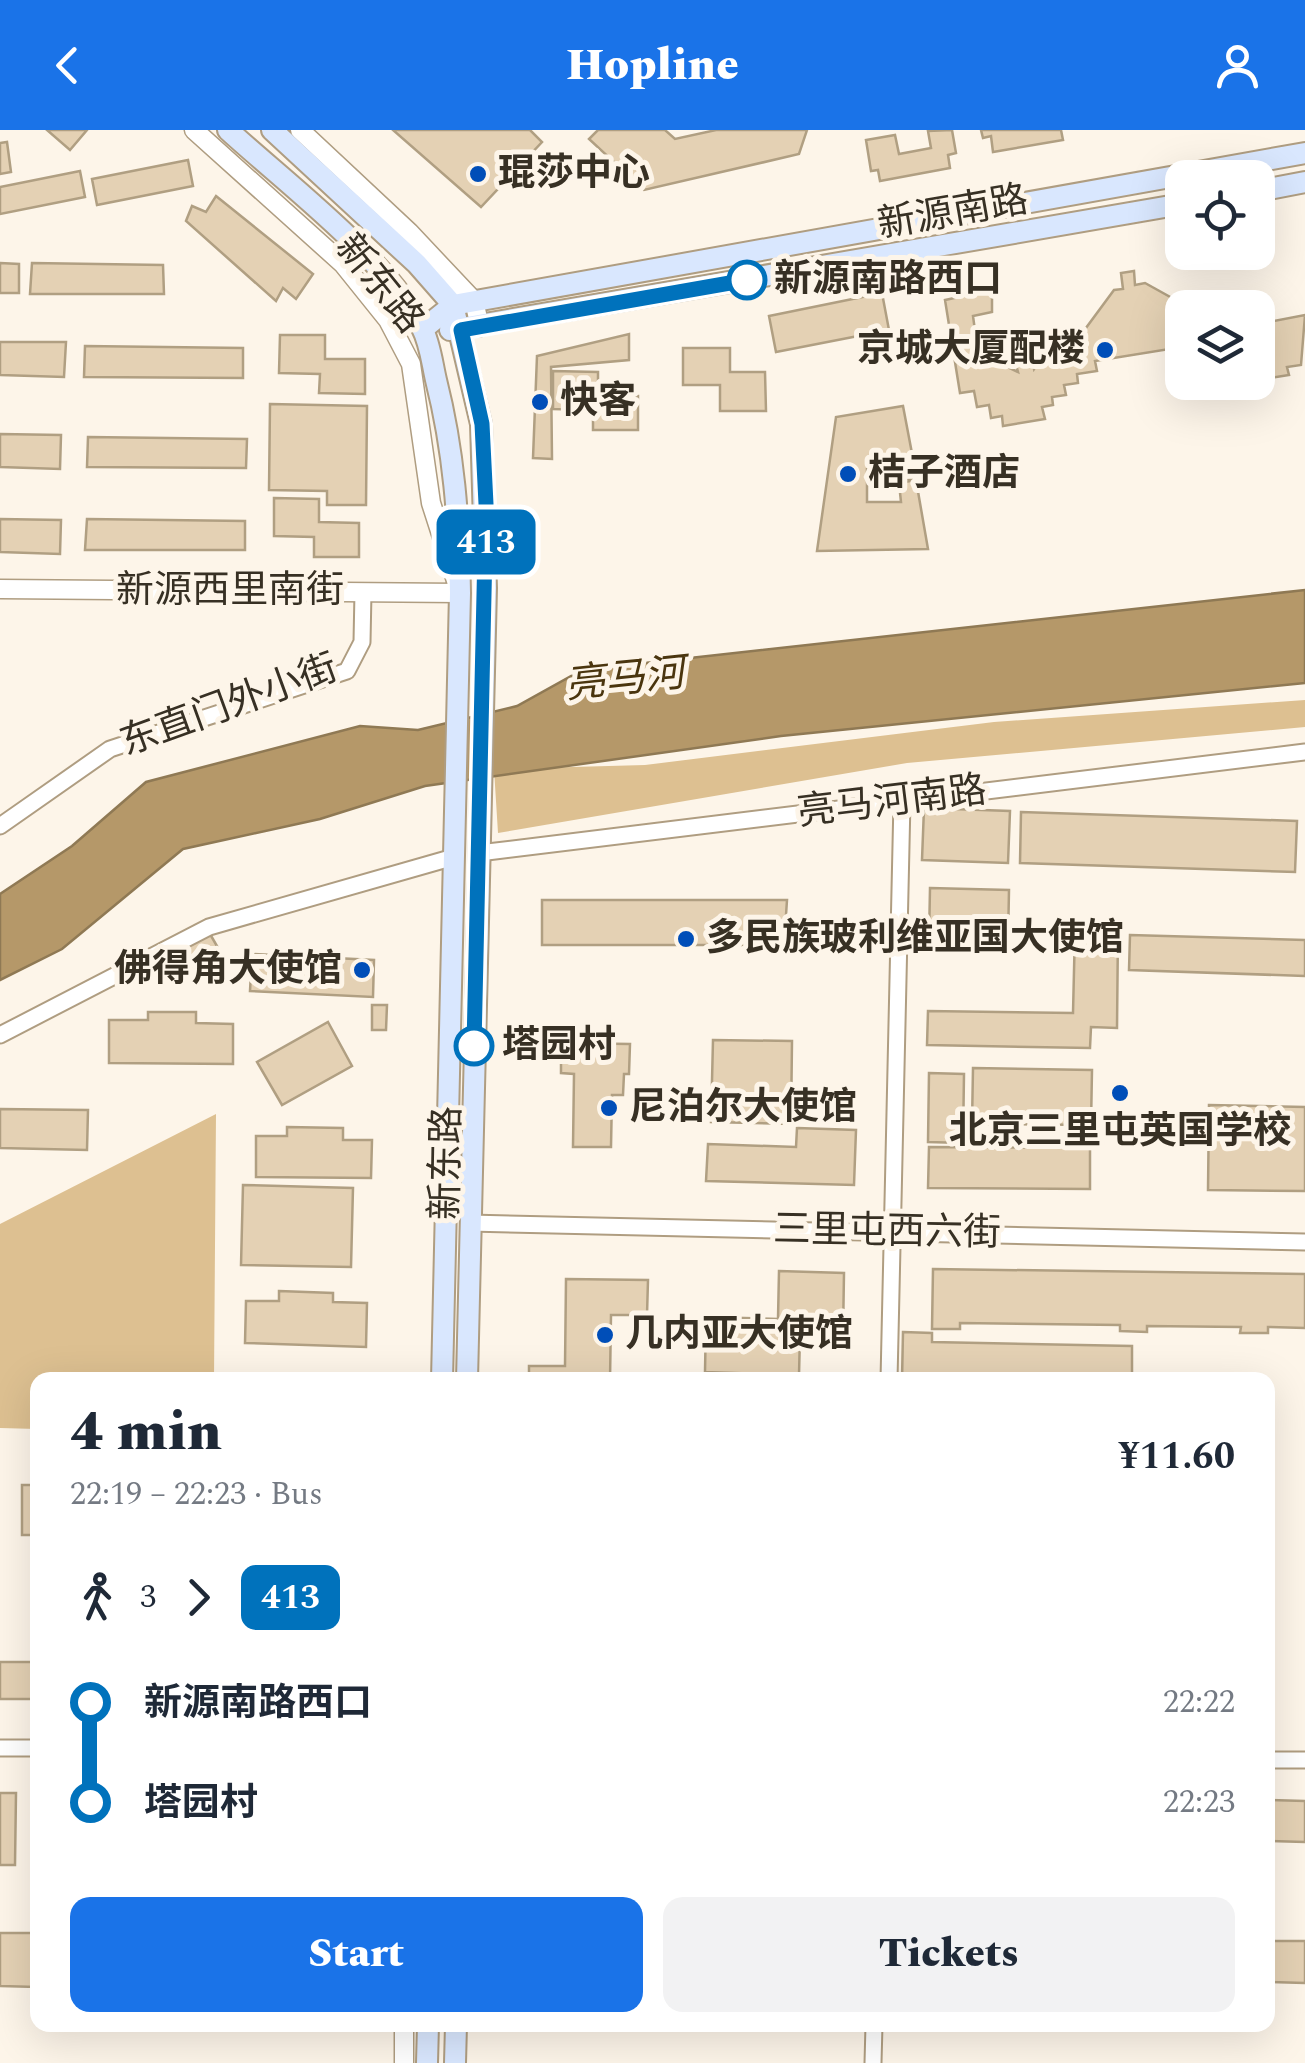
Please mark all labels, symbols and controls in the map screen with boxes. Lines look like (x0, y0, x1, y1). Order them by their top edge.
text: Hopline (566, 31, 739, 100)
icon: back (40, 38, 95, 93)
icon: person (1210, 38, 1265, 93)
place label: 琨莎中心 (498, 145, 650, 203)
map controls (1165, 160, 1275, 400)
button: locate (1165, 160, 1275, 270)
marker: 琨莎中心 (467, 163, 489, 185)
street label: 新源南路 (873, 171, 1033, 255)
street label: 新东路 (321, 221, 437, 347)
place label: 新源南路西口 (774, 251, 1002, 309)
marker: 新源南路西口 (728, 261, 766, 299)
button: layers (1165, 290, 1275, 400)
place label: 京城大厦配楼 (857, 321, 1085, 379)
marker: 京城大厦配楼 (1094, 339, 1116, 361)
place label: 快客 (560, 373, 636, 431)
marker: 快客 (529, 391, 551, 413)
place label: 桔子酒店 (868, 445, 1020, 503)
marker: 桔子酒店 (837, 463, 859, 485)
line badge: 413 (428, 510, 544, 574)
text: 413 (457, 516, 515, 569)
street label: 新源西里南街 (116, 562, 344, 620)
street label: 东直门外小街 (112, 640, 346, 772)
water label: 亮马河 (562, 643, 695, 717)
street label: 亮马河南路 (794, 762, 990, 842)
place label: 多民族玻利维亚国大使馆 (706, 910, 1124, 968)
marker: 多民族玻利维亚国大使馆 (675, 928, 697, 950)
place label: 佛得角大使馆 (114, 941, 342, 999)
marker: 佛得角大使馆 (351, 959, 373, 981)
place label: 塔园村 (502, 1017, 616, 1075)
marker: 塔园村 (455, 1027, 493, 1065)
place label: 尼泊尔大使馆 (629, 1079, 857, 1137)
marker: 北京三里屯英国学校 (1109, 1082, 1131, 1104)
marker: 尼泊尔大使馆 (598, 1097, 620, 1119)
place label: 北京三里屯英国学校 (949, 1103, 1291, 1161)
street label: 新东路 (417, 1105, 477, 1221)
street label: 三里屯西六街 (773, 1201, 1001, 1263)
place label: 几内亚大使馆 (625, 1306, 853, 1364)
marker: 几内亚大使馆 (594, 1324, 616, 1346)
text: 4 min (70, 1391, 222, 1474)
text: ¥11.60 (1118, 1428, 1235, 1486)
text: 22:19 – 22:23 · Bus (70, 1470, 323, 1519)
icon: walk (70, 1570, 125, 1625)
icon: forward (171, 1570, 226, 1625)
text: 413 (261, 1571, 320, 1624)
text: 3 (140, 1573, 156, 1622)
text: 新源南路西口 (144, 1675, 372, 1733)
text: 22:22 (1163, 1678, 1235, 1727)
text: 塔园村 (144, 1775, 258, 1833)
text: 22:23 (1163, 1778, 1235, 1827)
button: Start (70, 1897, 643, 2012)
button: Tickets (663, 1897, 1235, 2012)

